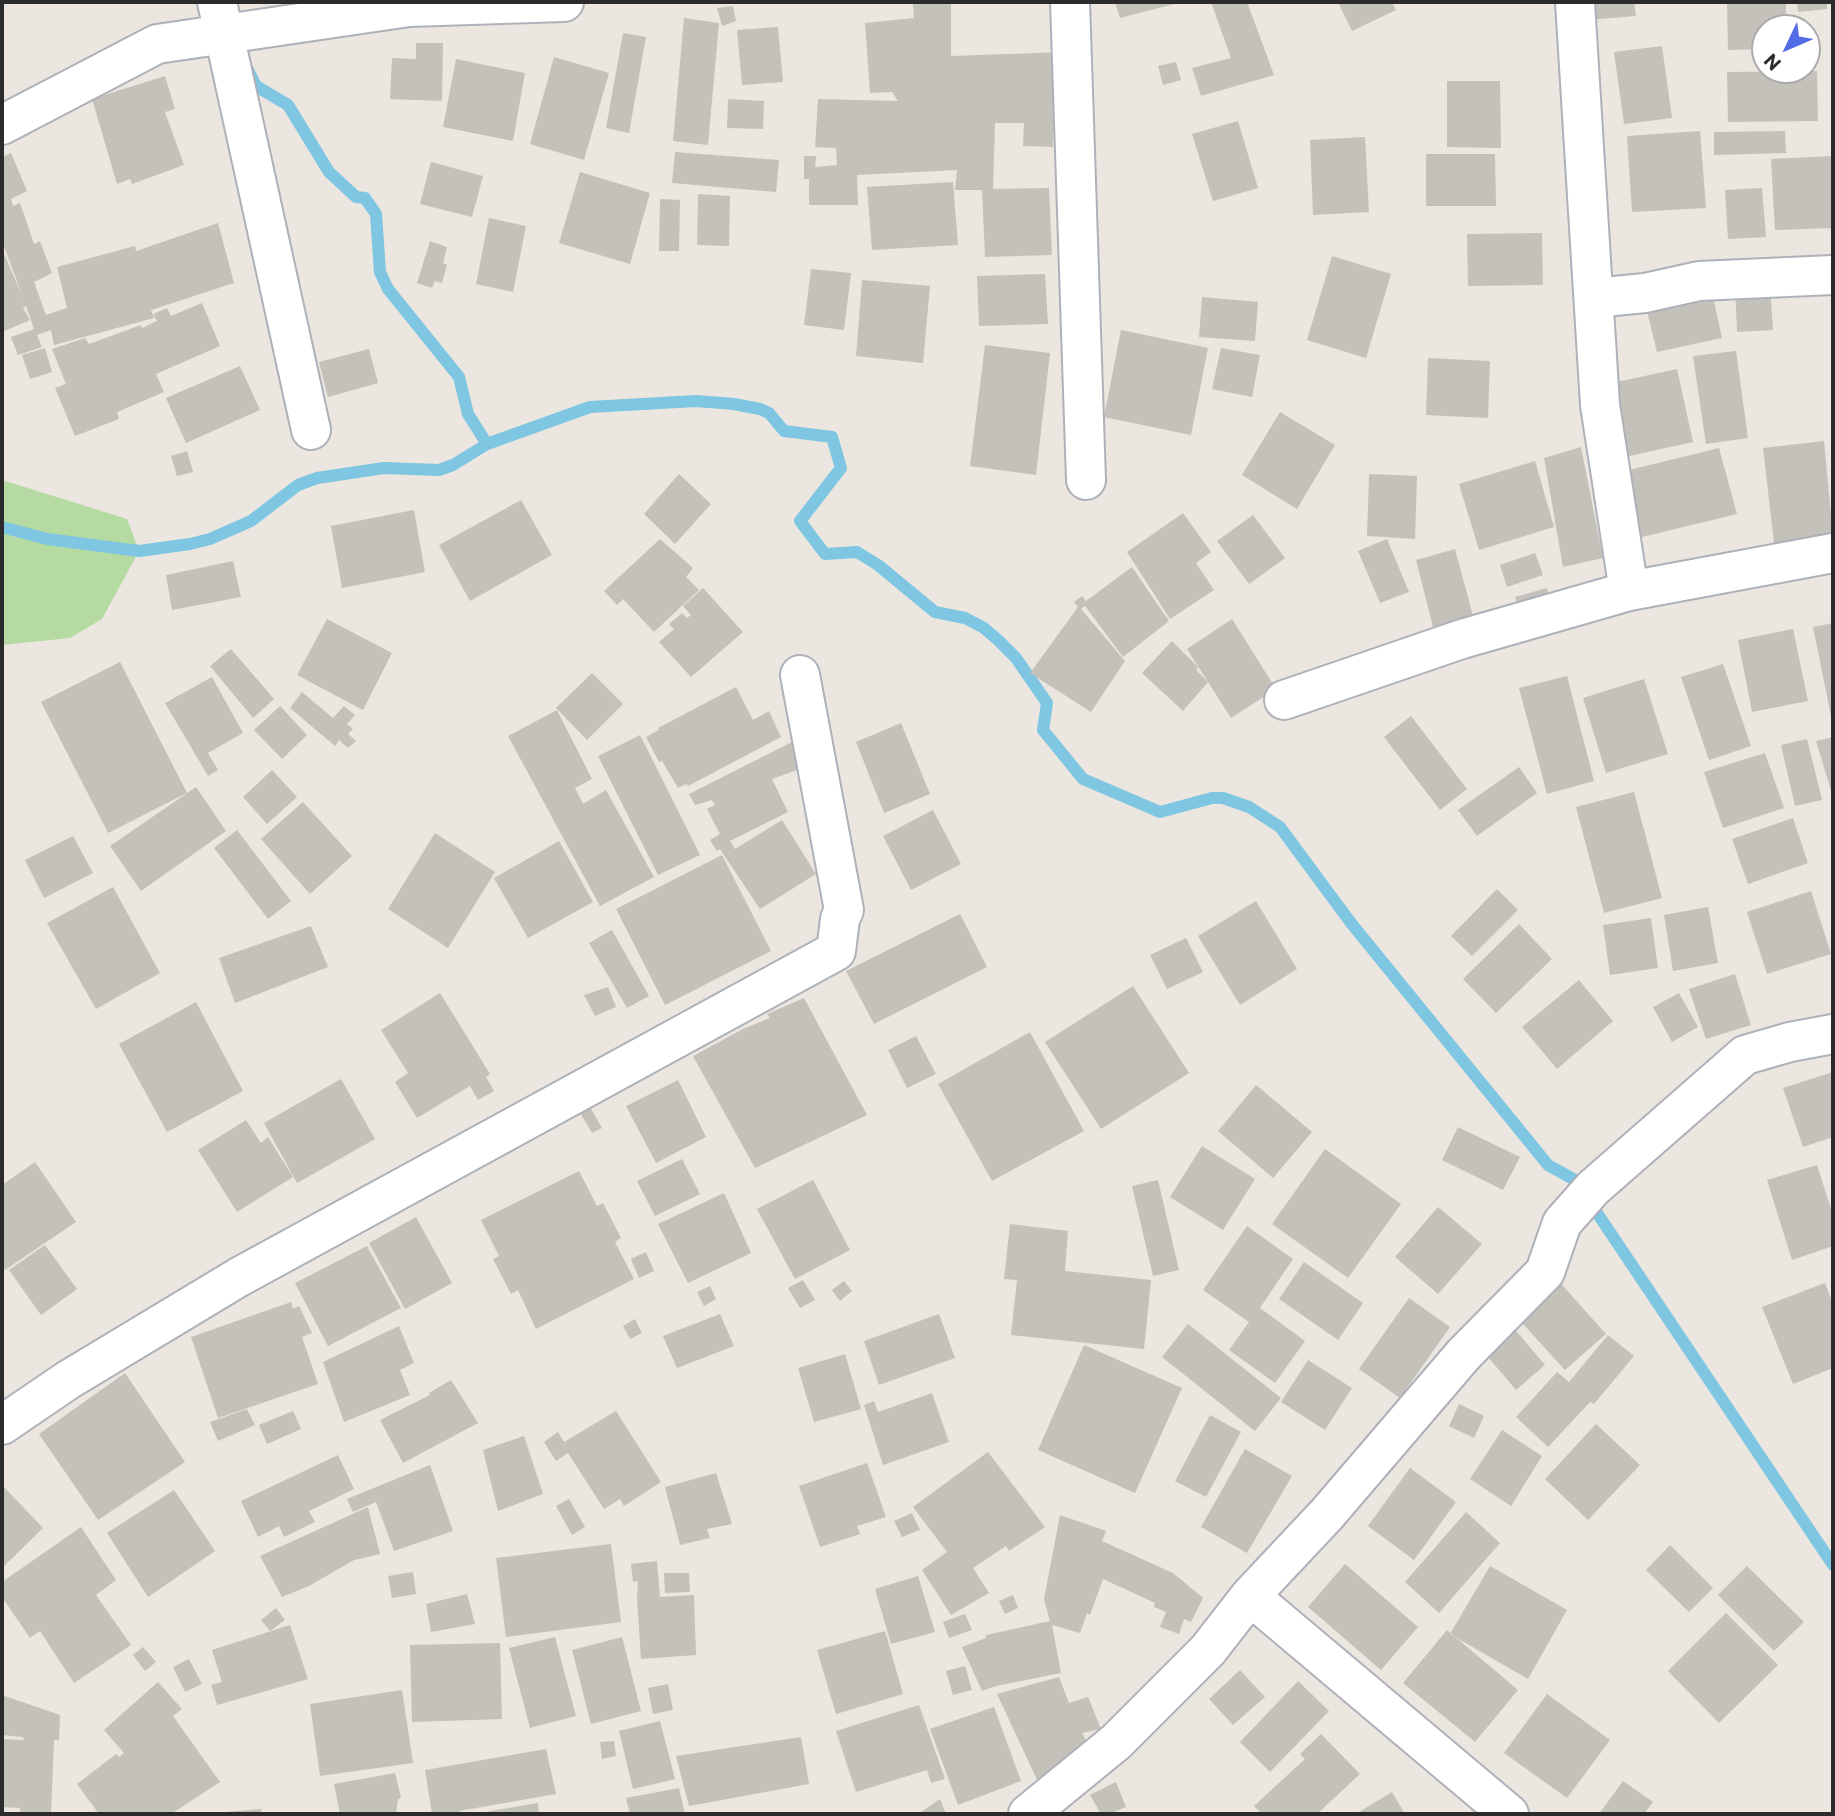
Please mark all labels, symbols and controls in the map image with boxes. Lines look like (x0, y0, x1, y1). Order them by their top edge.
north arrow (1751, 14, 1821, 84)
text: N (1759, 49, 1785, 76)

